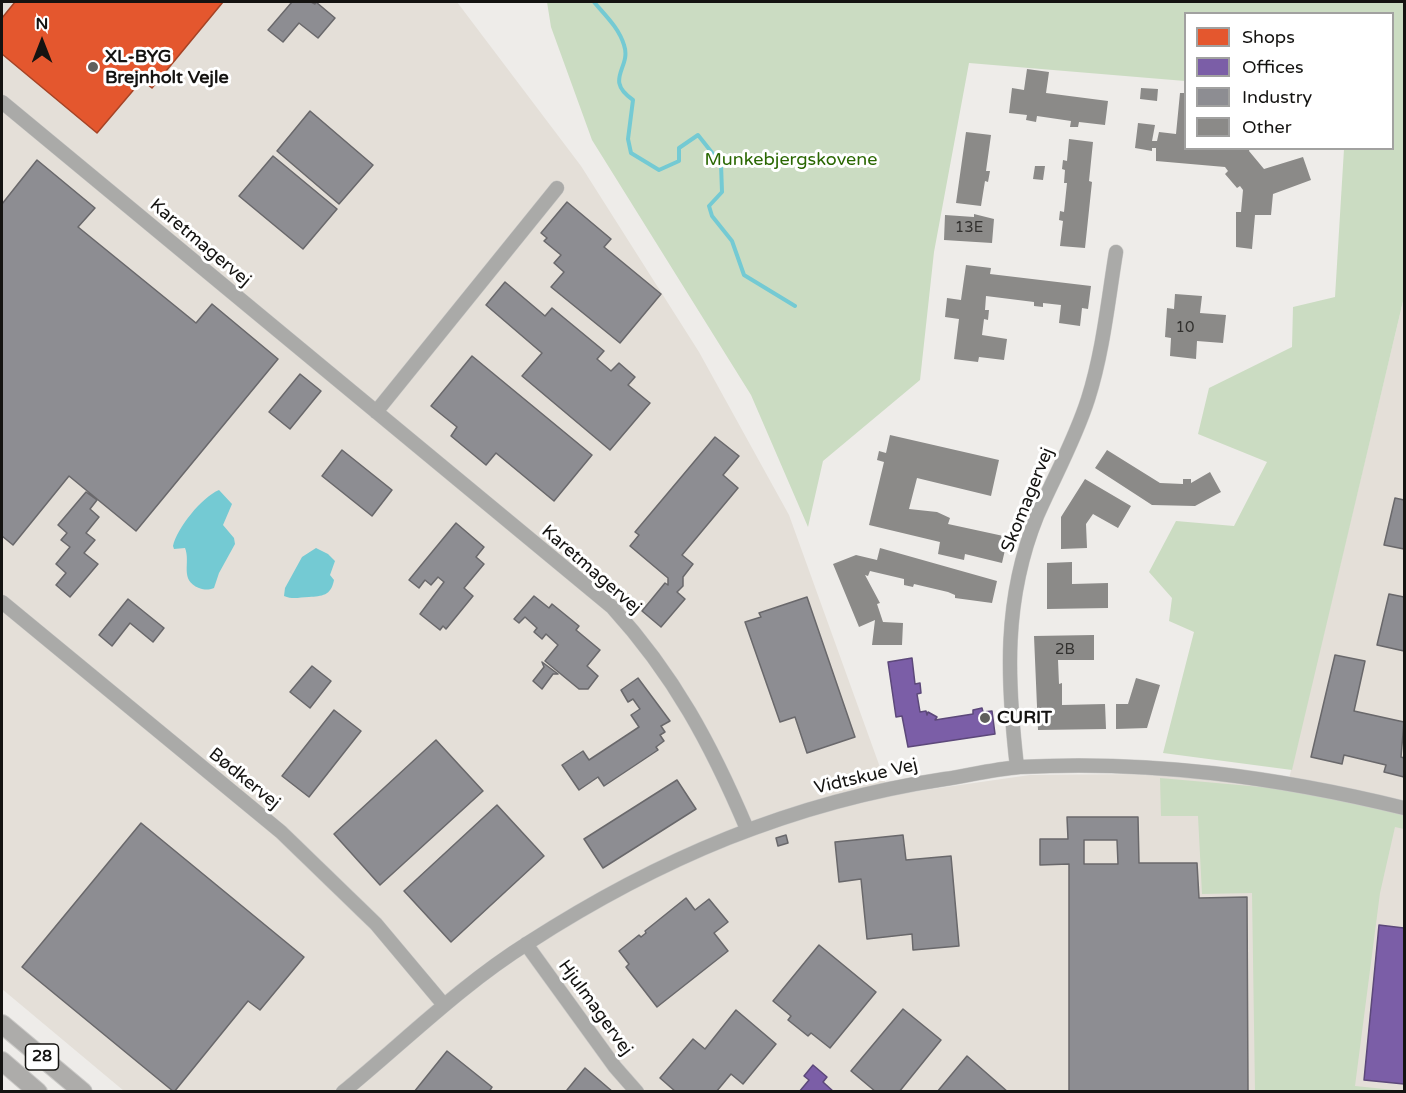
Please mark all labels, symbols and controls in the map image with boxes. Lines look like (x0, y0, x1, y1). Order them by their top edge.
north arrow (12, 12, 72, 72)
legend (1184, 12, 1394, 150)
text: N (36, 14, 48, 34)
text: Shops (1242, 26, 1295, 48)
place label: XL-BYG Brejnholt Vejle (105, 46, 229, 88)
text: Offices (1242, 56, 1304, 78)
marker: XL-BYG Brejnholt Vejle (86, 60, 100, 74)
text: Industry (1242, 86, 1312, 108)
text: Other (1242, 116, 1292, 138)
park label: Munkebjergskovene (705, 149, 877, 171)
street label: Karetmagervej (145, 195, 255, 291)
house number: 13E (955, 219, 983, 237)
house number: 10 (1176, 319, 1194, 337)
street label: Skomagervej (997, 445, 1059, 555)
street label: Karetmagervej (537, 521, 645, 619)
house number: 2B (1055, 641, 1075, 659)
place label: CURIT (997, 707, 1052, 729)
marker: CURIT (978, 711, 992, 725)
street label: Bødkervej (204, 744, 284, 814)
street label: Vidtskue Vej (812, 755, 920, 799)
street label: Hjulmagervej (553, 956, 637, 1060)
road number: 28 (26, 1044, 58, 1070)

